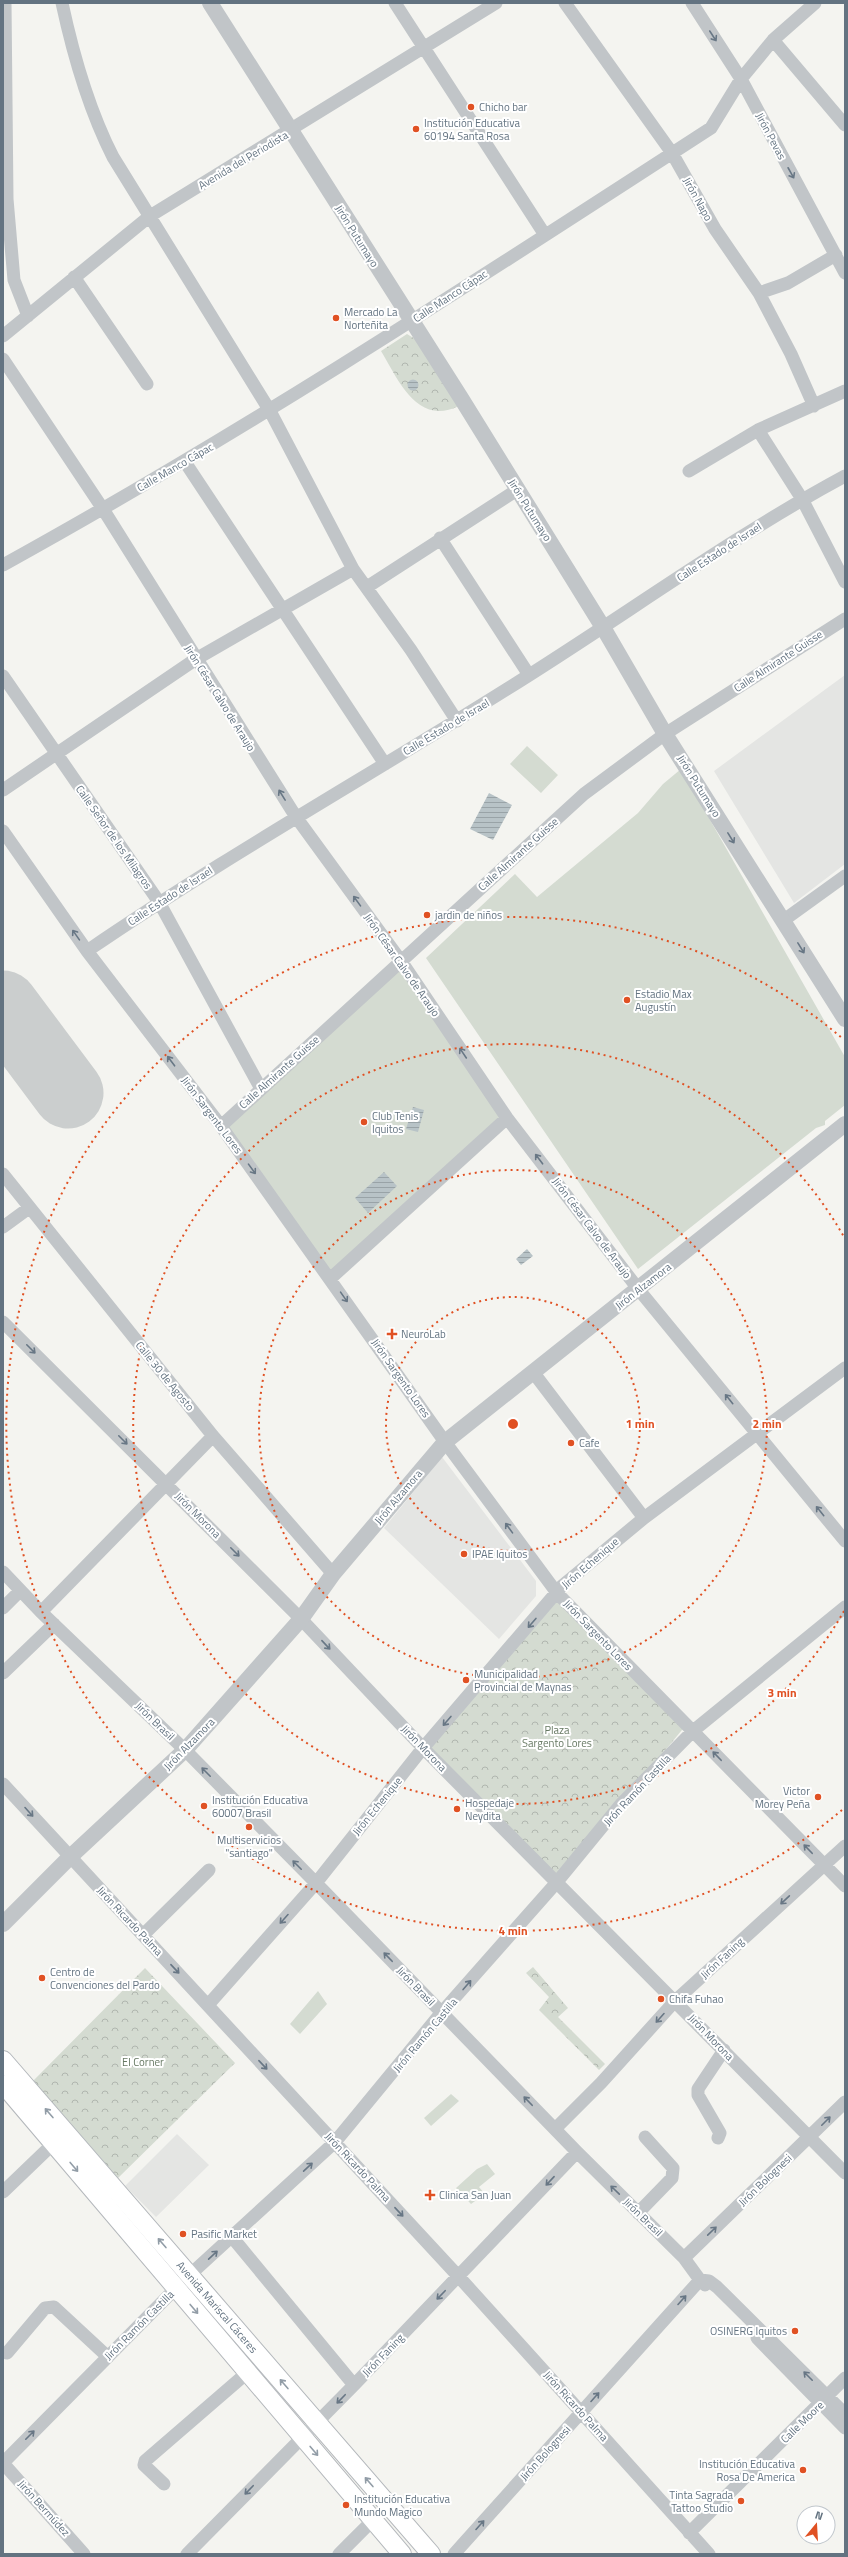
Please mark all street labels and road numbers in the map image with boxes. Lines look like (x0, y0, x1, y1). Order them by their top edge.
street label: Jirón Pevas (752, 110, 790, 162)
street label: Avenida del Periodista (195, 127, 291, 193)
street label: Jirón Napo (679, 174, 717, 224)
street label: Jirón Putumayo (331, 202, 383, 271)
street label: Calle Manco Cápac (410, 266, 490, 326)
street label: Calle Manco Cápac (134, 439, 216, 495)
street label: Jirón Putumayo (504, 476, 556, 545)
street label: Calle Estado de Israel (673, 519, 765, 585)
street label: Calle Almirante Guisse (730, 626, 826, 696)
street label: Jirón César Calvo de Araujo (181, 642, 259, 755)
street label: Calle Estado de Israel (400, 695, 492, 759)
street label: Jirón Putumayo (673, 752, 725, 821)
street label: Calle Señor de los Milagros (72, 782, 156, 892)
street label: Calle Almirante Guisse (474, 813, 562, 894)
street label: Calle Estado de Israel (124, 863, 216, 929)
street label: Jirón César Calvo de Araujo (360, 910, 444, 1020)
street label: Calle Almirante Guisse (235, 1031, 323, 1112)
street label: Jirón Sargento Lores (178, 1073, 246, 1157)
street label: Jirón César Calvo de Araujo (549, 1174, 635, 1282)
street label: Jirón Alzamora (612, 1259, 675, 1313)
street label: Jirón Sargento Lores (368, 1335, 434, 1421)
street label: Calle 30 de Agosto (132, 1338, 198, 1415)
street label: Jirón Alzamora (370, 1466, 426, 1528)
street label: Jirón Morona (171, 1488, 225, 1542)
street label: Jirón Echenique (558, 1533, 622, 1592)
street label: Jirón Sargento Lores (560, 1596, 636, 1674)
street label: Jirón Brasil (132, 1698, 178, 1744)
street label: Jirón Alzamora (160, 1714, 218, 1774)
street label: Jirón Morona (398, 1721, 451, 1775)
street label: Jirón Ramón Castilla (600, 1750, 675, 1829)
street label: Jirón Echenique (348, 1773, 406, 1839)
street label: Jirón Ricardo Palma (94, 1883, 167, 1960)
street label: Jirón Faning (697, 1933, 748, 1982)
street label: Jirón Brasil (393, 1963, 439, 2009)
street label: Jirón Ramón Castilla (389, 1994, 461, 2076)
street label: Jirón Morona (685, 2010, 738, 2064)
street label: Jirón Ricardo Palma (322, 2129, 395, 2206)
street label: Jirón Bolognesi (735, 2150, 795, 2210)
street label: Jirón Brasil (620, 2194, 666, 2240)
street label: Avenida Mariscal Cáceres (173, 2258, 261, 2357)
street label: Jirón Ramón Castilla (101, 2286, 178, 2363)
street label: Jirón Faning (358, 2330, 408, 2380)
street label: Jirón Ricardo Palma (540, 2367, 612, 2445)
street label: Calle Moore (777, 2397, 828, 2447)
street label: Jirón Bolognesi (516, 2422, 574, 2484)
street label: Jirón Bermúdez (14, 2476, 74, 2540)

